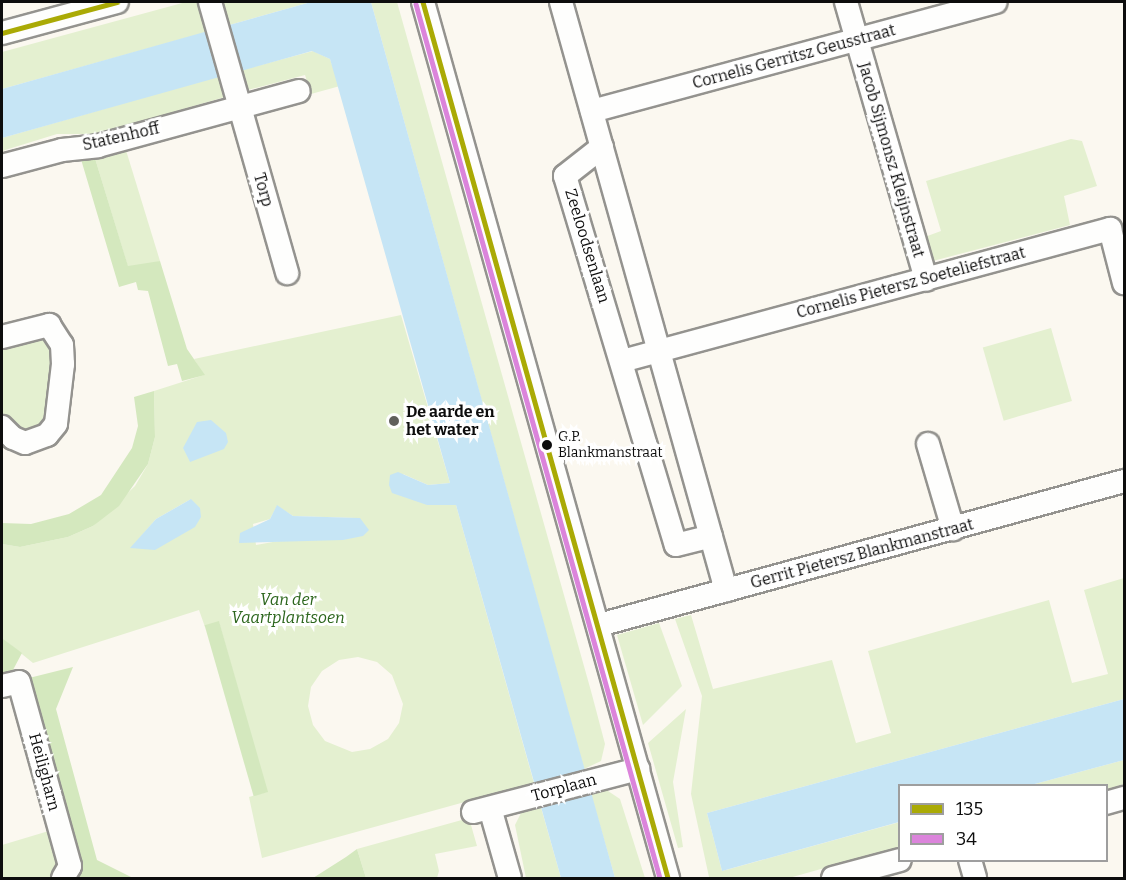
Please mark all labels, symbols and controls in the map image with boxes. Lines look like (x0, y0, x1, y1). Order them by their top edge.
street label: Cornelis Gerritsz Geusstraat (690, 21, 898, 93)
street label: Jacob Sijmonsz Kleijnstraat (854, 60, 928, 260)
street label: Statenhoff (81, 119, 161, 155)
street label: Torp (249, 171, 277, 209)
street label: Zeeloodsenlaan (561, 187, 613, 305)
street label: Cornelis Pietersz Soeteliefstraat (794, 243, 1028, 323)
place label: De aarde en het water (406, 402, 495, 440)
marker: De aarde en het water (387, 414, 401, 428)
place label: G.P. Blankmanstraat (558, 429, 663, 461)
marker: G.P. Blankmanstraat (541, 439, 553, 451)
street label: Gerrit Pietersz Blankmanstraat (748, 515, 976, 593)
park label: Van der Vaartplantsoen (231, 590, 345, 628)
street label: Heiligharn (24, 731, 64, 813)
street label: Torplaan (530, 770, 598, 806)
legend (898, 784, 1108, 862)
text: 135 (956, 798, 983, 820)
text: 34 (956, 828, 977, 850)

